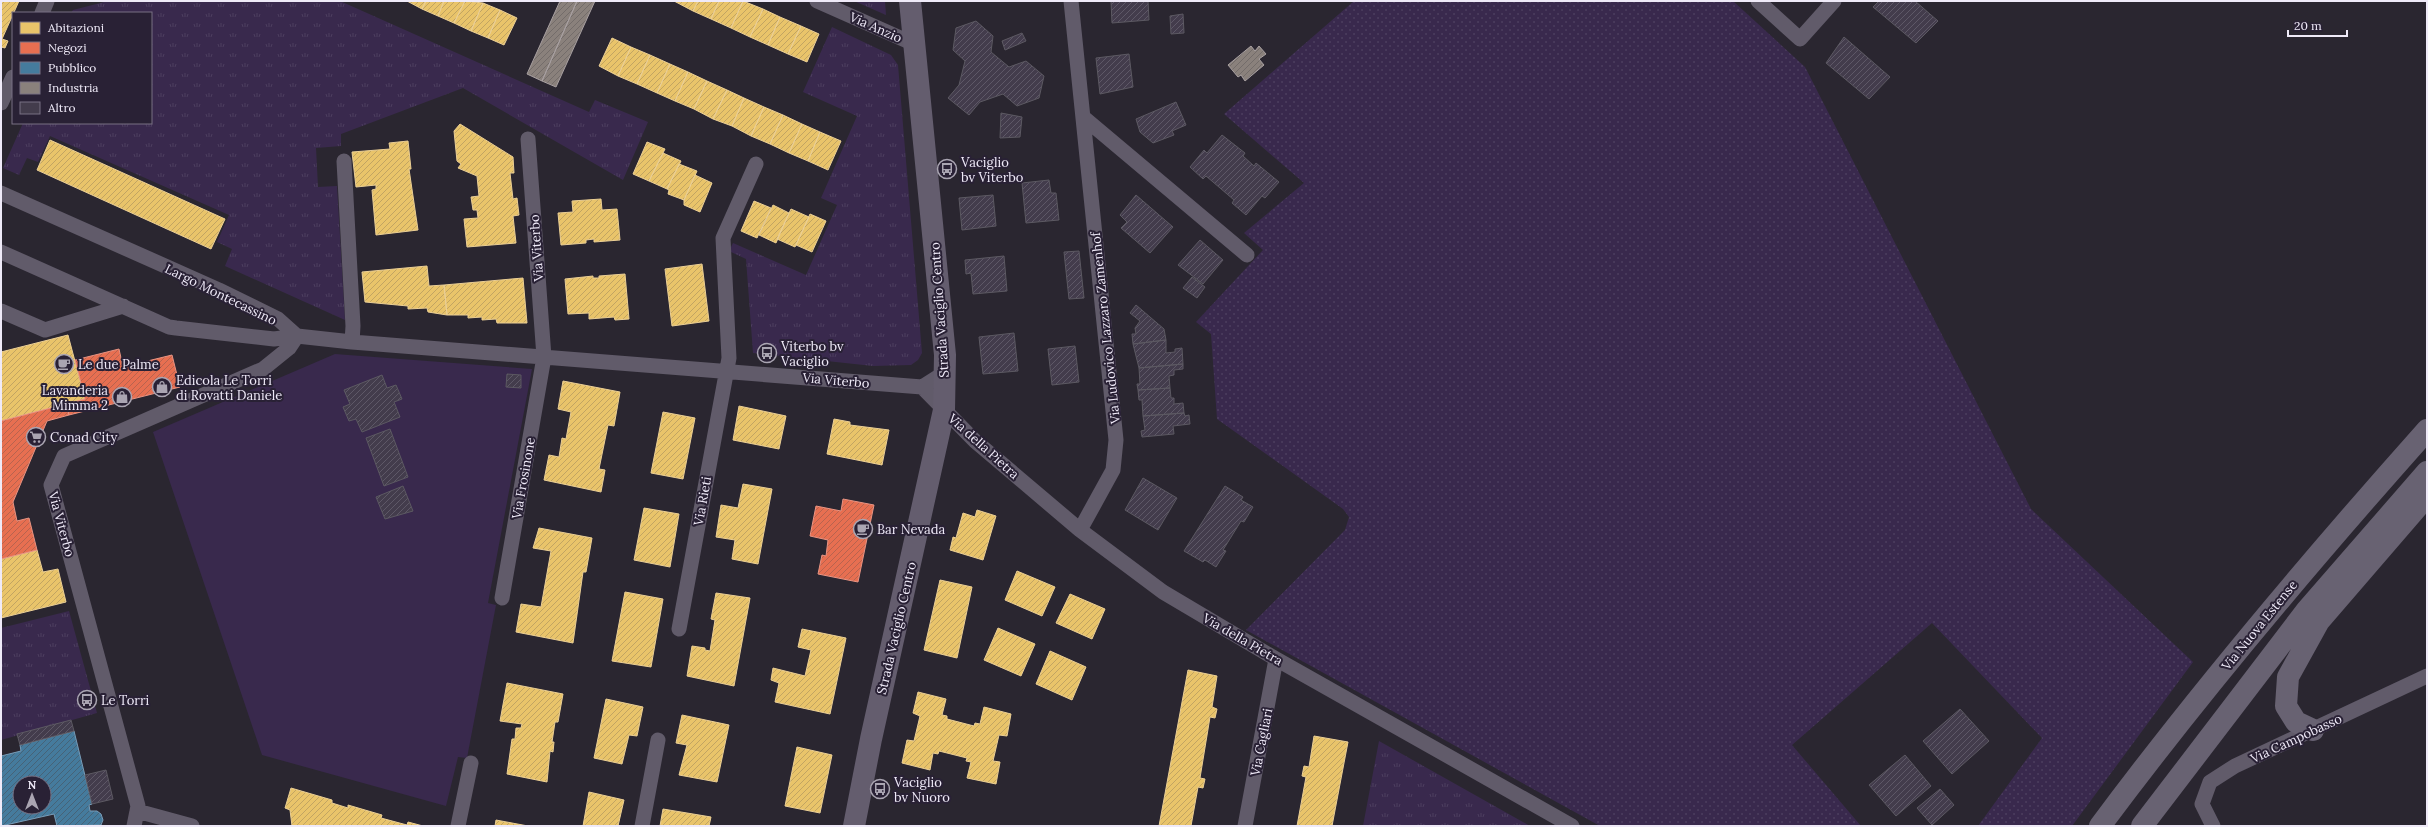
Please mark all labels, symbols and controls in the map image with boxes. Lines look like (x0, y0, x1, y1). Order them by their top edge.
street label: Via Anzio (846, 8, 905, 47)
legend (12, 12, 152, 124)
scale bar (2288, 12, 2347, 38)
text: 20 m (2294, 18, 2322, 33)
text: Abitazioni (47, 20, 104, 35)
text: Negozi (48, 40, 87, 55)
text: Pubblico (48, 60, 96, 75)
text: Industria (48, 80, 99, 95)
text: Altro (47, 100, 76, 115)
place label: Vaciglio bv Viterbo (960, 154, 1024, 186)
bus stop icon: Vaciglio bv Viterbo (936, 158, 958, 180)
street label: Via Viterbo (526, 214, 547, 283)
street label: Via Ludovico Lazzaro Zamenhof (1087, 230, 1124, 426)
street label: Strada Vaciglio Centro (926, 241, 953, 378)
street label: Largo Montecassino (162, 260, 280, 329)
place label: Viterbo bv Vaciglio (780, 338, 844, 370)
bus stop icon: Viterbo bv Vaciglio (756, 342, 778, 364)
cafe icon: Le due Palme (53, 353, 75, 375)
place label: Le due Palme (78, 356, 159, 373)
street label: Via Viterbo (801, 369, 870, 392)
place label: Edicola Le Torri di Rovatti Daniele (176, 372, 282, 404)
shop icon: Edicola Le Torri di Rovatti Daniele (151, 376, 173, 398)
place label: Lavanderia Mimma 2 (42, 382, 108, 414)
shop icon: Lavanderia Mimma 2 (111, 386, 133, 408)
street label: Via della Pietra (944, 409, 1023, 483)
supermarket icon: Conad City (25, 426, 47, 448)
place label: Conad City (50, 429, 117, 446)
street label: Via Frosinone (508, 436, 539, 521)
street label: Via Rieti (690, 475, 715, 528)
street label: Via Viterbo (44, 489, 79, 559)
cafe icon: Bar Nevada (852, 518, 874, 540)
place label: Bar Nevada (877, 521, 946, 538)
street label: Strada Vaciglio Centro (873, 560, 920, 696)
street label: Via Nuova Estense (2217, 577, 2301, 675)
street label: Via della Pietra (1199, 609, 1286, 669)
bus stop icon: Le Torri (76, 689, 98, 711)
place label: Le Torri (101, 692, 150, 709)
street label: Via Cagliari (1246, 706, 1276, 778)
street label: Via Campobasso (2247, 710, 2345, 767)
place label: Vaciglio bv Nuoro (893, 774, 950, 806)
north arrow (12, 775, 52, 815)
text: N (28, 778, 37, 792)
bus stop icon: Vaciglio bv Nuoro (869, 778, 891, 800)

